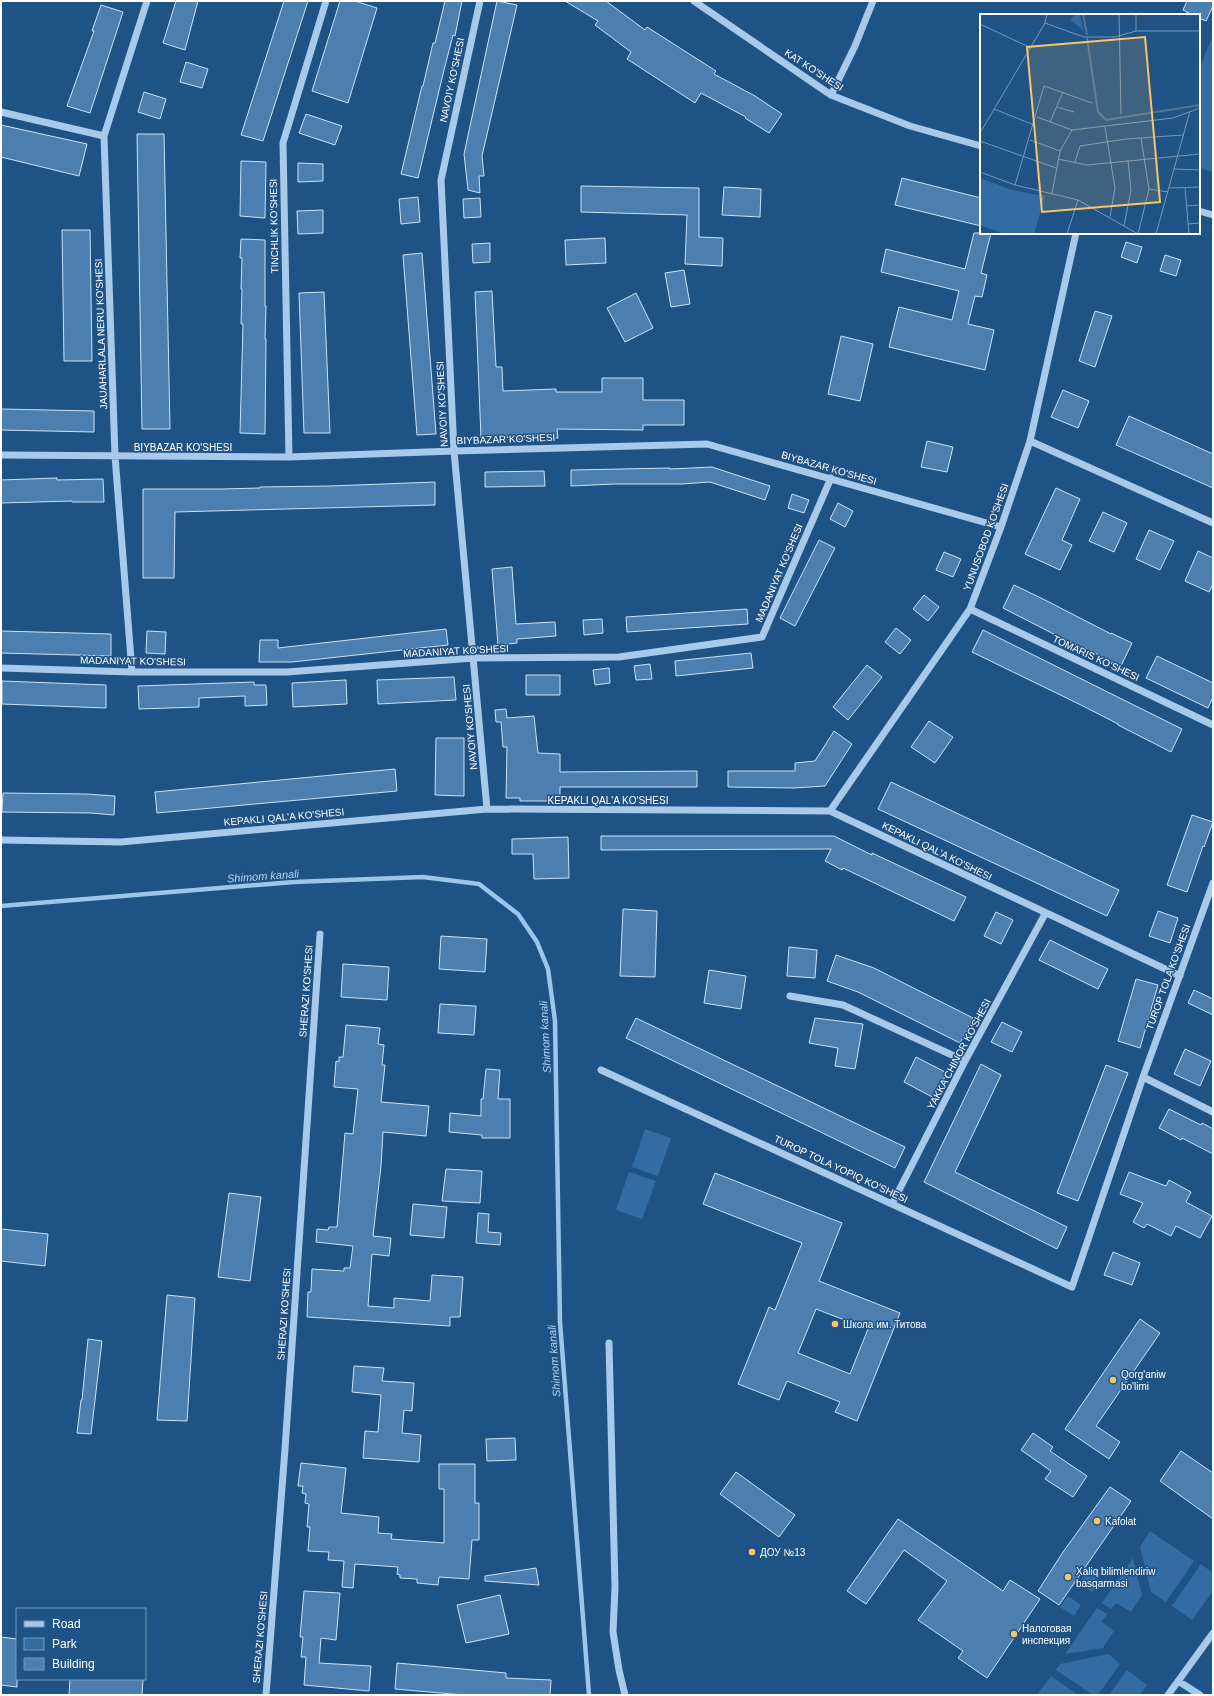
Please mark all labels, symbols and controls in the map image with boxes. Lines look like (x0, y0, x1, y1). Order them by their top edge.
inset map (980, 14, 1200, 234)
street label: NAVOIY KO'SHESI (438, 37, 466, 123)
street label: KAT KO'SHESI (783, 47, 845, 93)
street label: TINCHLIK KO'SHESI (268, 179, 280, 273)
street label: JAUAHARLALA NERU KO'SHESI (93, 258, 109, 410)
street label: NAVOIY KO'SHESI (434, 361, 450, 447)
street label: BIYBAZAR KO'SHESI (457, 432, 555, 446)
street label: BIYBAZAR KO'SHESI (134, 442, 232, 453)
street label: BIYBAZAR KO'SHESI (780, 449, 878, 487)
street label: YUNUSOBOD KO'SHESI (961, 482, 1011, 592)
street label: MADANIYAT KO'SHESI (753, 522, 805, 624)
street label: TOMARIS KO'SHESI (1051, 633, 1141, 683)
street label: MADANIYAT KO'SHESI (403, 643, 509, 659)
street label: MADANIYAT KO'SHESI (80, 655, 186, 667)
street label: NAVOIY KO'SHESI (461, 684, 479, 770)
street label: KEPAKLI QAL'A KO'SHESI (548, 795, 668, 806)
street label: KEPAKLI QAL'A KO'SHESI (223, 806, 345, 828)
street label: KEPAKLI QAL'A KO'SHESI (880, 820, 994, 882)
water label: Shimom kanali (227, 867, 300, 885)
street label: TUROP TOLA KO'SHESI (1144, 923, 1192, 1031)
street label: SHERAZI KO'SHESI (297, 944, 315, 1038)
street label: YAKKA CHINOR KO'SHESI (925, 997, 993, 1111)
water label: Shimom kanali (537, 1000, 553, 1073)
street label: TUROP TOLA YOPIQ KO'SHESI (772, 1133, 910, 1205)
street label: SHERAZI KO'SHESI (275, 1267, 293, 1361)
marker: Школа им. Титова (830, 1319, 840, 1329)
place label: Школа им. Титова (843, 1319, 927, 1330)
water label: Shimom kanali (545, 1324, 563, 1397)
place label: Qorg'aniw bo'limi (1121, 1369, 1166, 1392)
marker: Qorg'aniw bo'limi (1108, 1375, 1118, 1385)
marker: Kafolat (1092, 1516, 1102, 1526)
place label: Kafolat (1105, 1516, 1136, 1527)
marker: ДОУ №13 (747, 1547, 757, 1557)
place label: ДОУ №13 (760, 1547, 806, 1558)
place label: Xaliq bilimlendiriw basqarmasi (1076, 1566, 1156, 1589)
marker: Xaliq bilimlendiriw basqarmasi (1063, 1572, 1073, 1582)
street label: SHERAZI KO'SHESI (250, 1590, 270, 1684)
legend (16, 1608, 146, 1680)
text: Road (52, 1617, 81, 1631)
place label: Налоговая инспекция (1022, 1623, 1071, 1646)
marker: Налоговая инспекция (1009, 1629, 1019, 1639)
text: Park (52, 1637, 78, 1651)
text: Building (52, 1657, 95, 1671)

